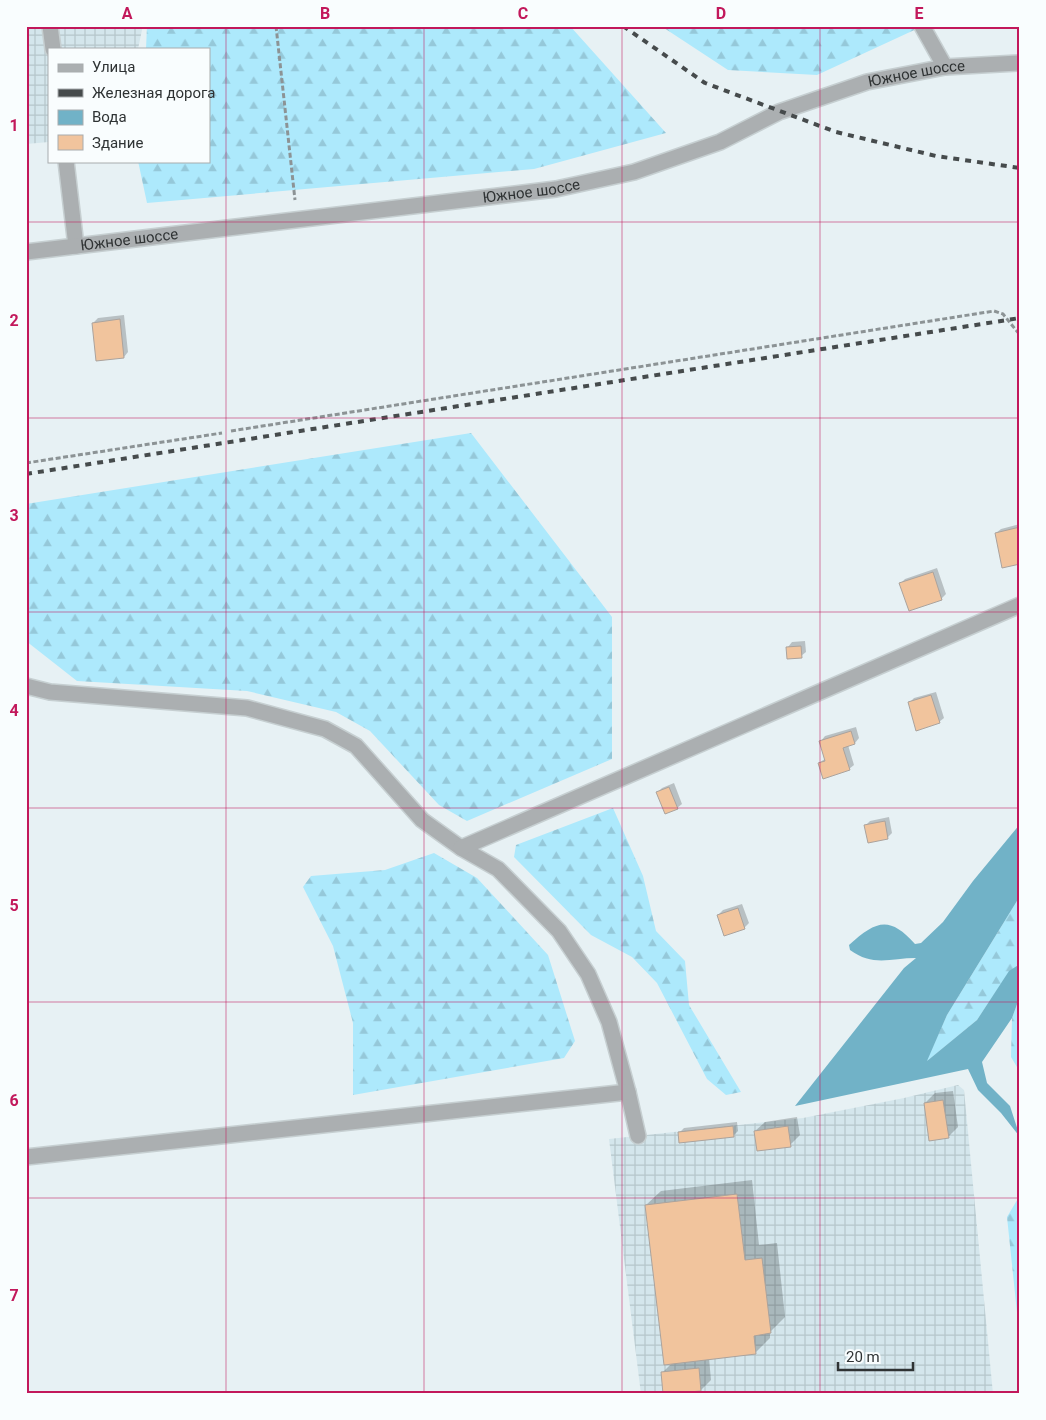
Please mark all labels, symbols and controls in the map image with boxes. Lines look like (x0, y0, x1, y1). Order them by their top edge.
text: A (122, 4, 133, 23)
text: B (320, 4, 330, 23)
text: C (518, 4, 528, 23)
text: D (716, 4, 726, 23)
text: E (915, 4, 924, 23)
legend (48, 48, 210, 162)
street label: Южное шоссе (866, 57, 965, 91)
text: Улица (92, 58, 135, 76)
text: Железная дорога (92, 84, 215, 102)
text: Вода (92, 108, 127, 126)
text: 1 (9, 116, 19, 135)
text: Здание (92, 134, 143, 152)
street label: Южное шоссе (482, 175, 582, 207)
street label: Южное шоссе (79, 225, 179, 254)
text: 2 (9, 311, 19, 330)
text: 3 (9, 506, 19, 525)
text: 4 (9, 701, 19, 720)
text: 5 (9, 896, 19, 915)
text: 6 (9, 1091, 19, 1110)
text: 7 (9, 1286, 19, 1305)
scale bar (838, 1340, 914, 1372)
text: 20 m (846, 1348, 880, 1366)

